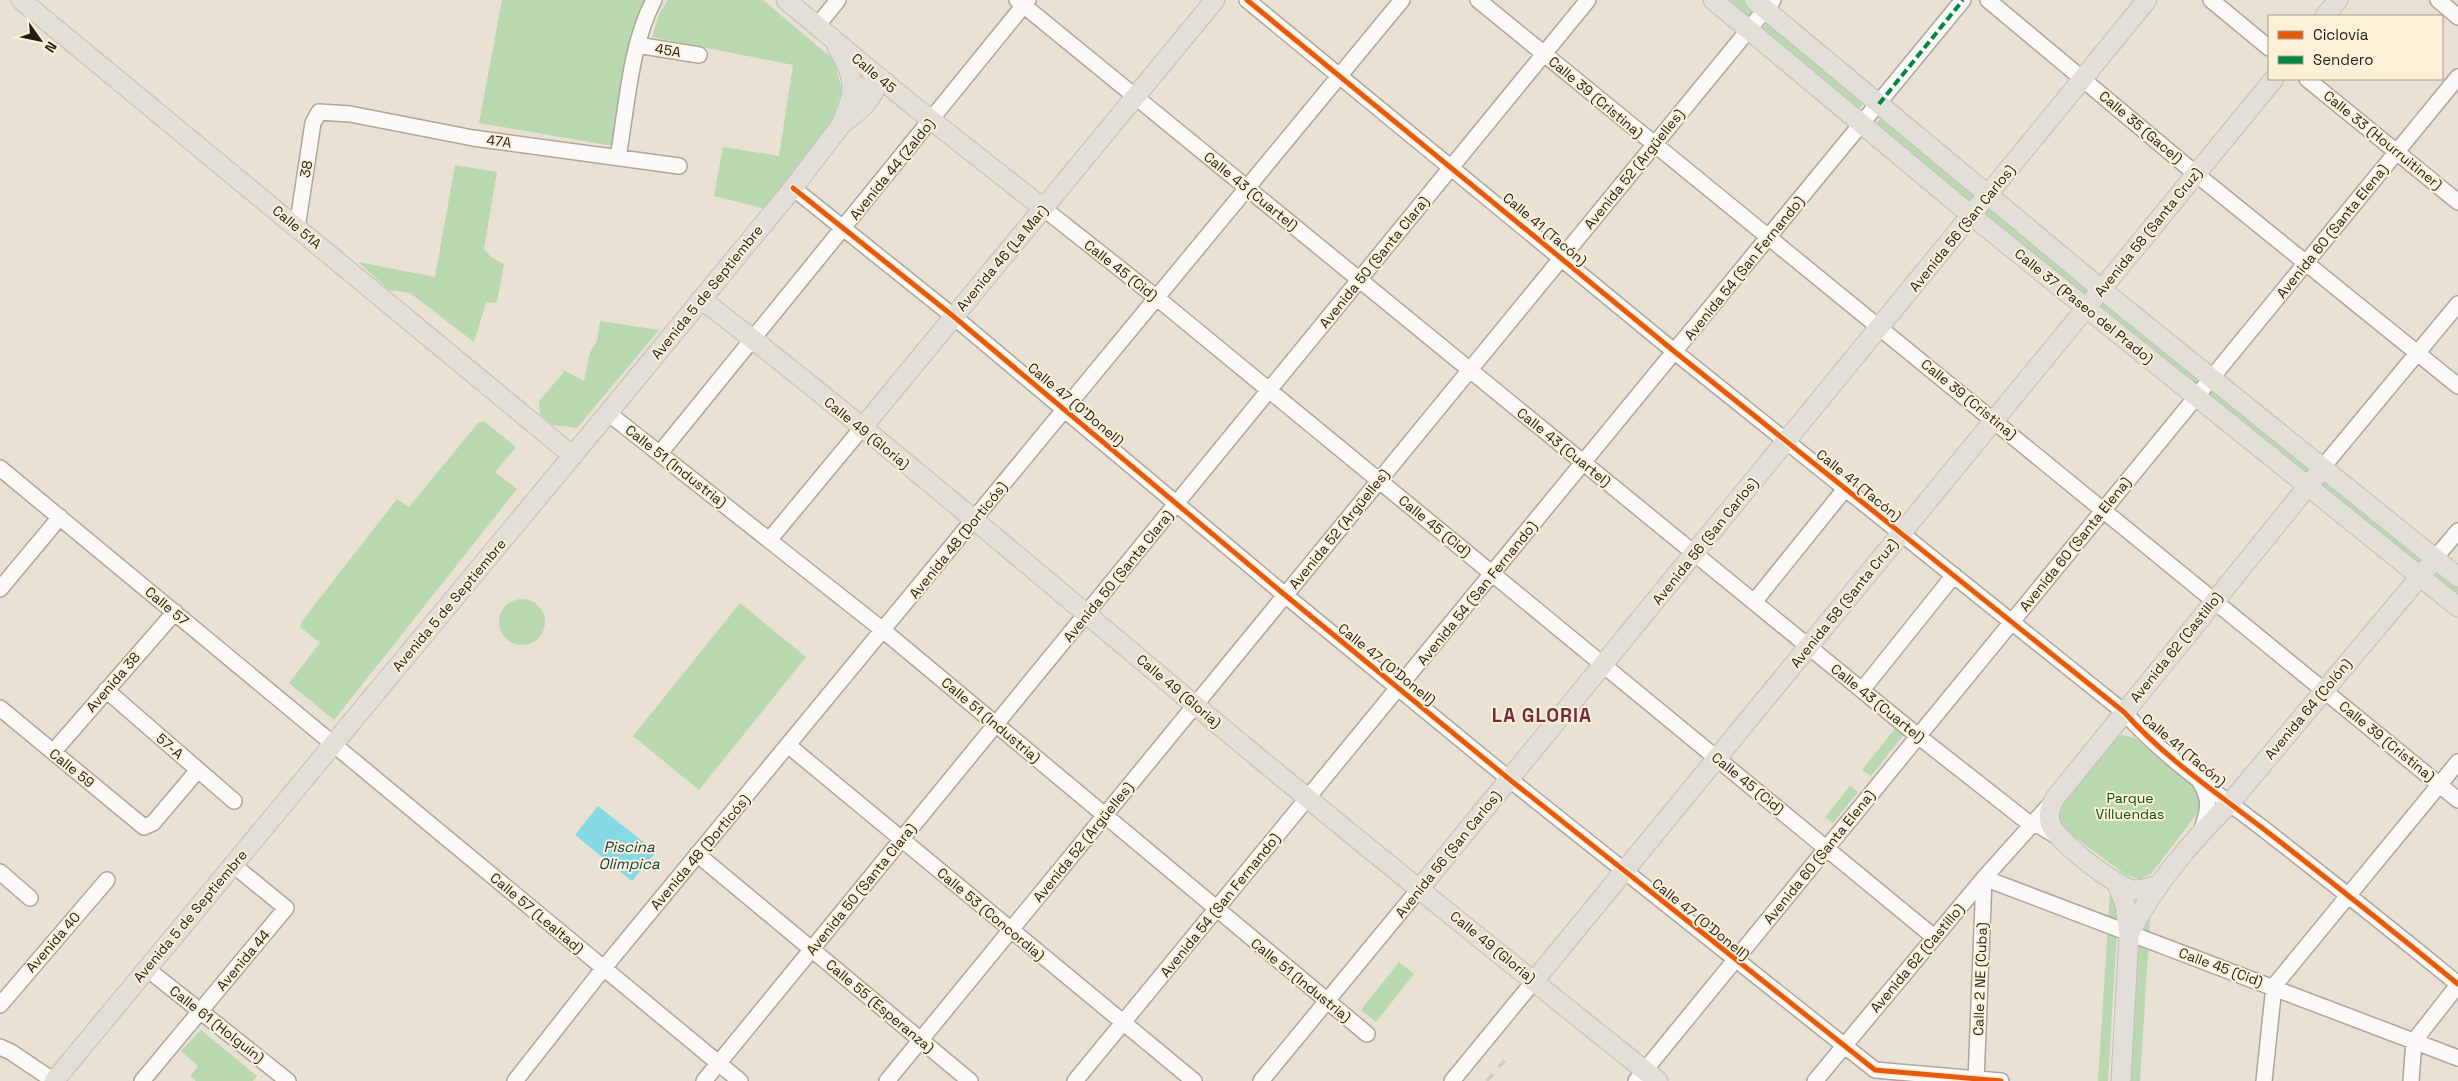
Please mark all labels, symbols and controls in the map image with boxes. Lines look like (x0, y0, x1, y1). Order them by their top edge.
north arrow (15, 15, 65, 65)
legend (2268, 15, 2443, 80)
text: Ciclovía (2313, 25, 2369, 44)
text: N (41, 38, 61, 56)
street label: 45A (654, 39, 683, 61)
street label: Calle 45 (848, 49, 900, 97)
text: Sendero (2313, 50, 2373, 69)
street label: Calle 39 (Cristina) (1545, 52, 1647, 142)
street label: Calle 33 (Hourruitiner) (2320, 86, 2446, 194)
street label: Calle 35 (Gacel) (2095, 87, 2187, 167)
street label: Avenida 52 (Argüelles) (1580, 105, 1688, 233)
street label: Avenida 44 (Zaldo) (846, 115, 938, 223)
street label: 47A (485, 131, 513, 151)
street label: Calle 43 (Cuartel) (1200, 148, 1302, 234)
street label: 38 (296, 159, 316, 179)
street label: Avenida 60 (Santa Elena) (2272, 160, 2392, 302)
street label: Avenida 56 (San Carlos) (1905, 161, 2019, 295)
street label: Avenida 58 (Santa Cruz) (2090, 164, 2206, 300)
street label: Calle 41 (Tacón) (1499, 188, 1591, 270)
street label: Avenida 50 (Santa Clara) (1315, 192, 1433, 332)
street label: Avenida 54 (San Fernando) (1680, 192, 1808, 344)
street label: Calle 51A (269, 201, 325, 253)
street label: Avenida 46 (La Mar) (952, 201, 1052, 315)
street label: Avenida 5 de Septiembre (647, 221, 767, 363)
street label: Calle 45 (Cid) (1081, 236, 1161, 304)
street label: Calle 37 (Paseo del Prado) (2011, 244, 2157, 368)
street label: Calle 39 (Cristina) (1917, 355, 2021, 443)
street label: Calle 47 (O'Donell) (1024, 358, 1128, 450)
street label: Calle 49 (Gloria) (821, 393, 913, 473)
street label: Calle 43 (Cuartel) (1513, 404, 1615, 490)
street label: Calle 51 (Industria) (622, 421, 730, 511)
street label: Calle 41 (Tacón) (1813, 445, 1905, 525)
street label: Avenida 52 (Argüelles) (1285, 465, 1393, 593)
street label: Avenida 60 (Santa Elena) (2015, 473, 2135, 615)
street label: Avenida 56 (San Carlos) (1648, 474, 1762, 608)
street label: Avenida 48 (Dorticós) (905, 478, 1011, 602)
street label: Calle 45 (Cid) (1395, 491, 1475, 561)
street label: Avenida 50 (Santa Clara) (1059, 506, 1177, 646)
street label: Avenida 54 (San Fernando) (1413, 517, 1541, 669)
street label: Avenida 5 de Septiembre (388, 535, 510, 675)
street label: Avenida 58 (Santa Cruz) (1786, 535, 1902, 671)
street label: Calle 57 (141, 582, 193, 630)
street label: Avenida 62 (Castillo) (2126, 588, 2226, 706)
street label: Calle 47 (O'Donell) (1335, 619, 1439, 709)
street label: Avenida 38 (82, 648, 144, 716)
street label: Calle 49 (Gloria) (1133, 650, 1225, 732)
street label: Avenida 64 (Colón) (2260, 655, 2356, 763)
street label: Calle 43 (Cuartel) (1827, 660, 1929, 746)
street label: Calle 51 (Industria) (938, 673, 1044, 767)
street label: Calle 39 (Cristina) (2335, 697, 2439, 785)
district label: LA GLORIA (1492, 703, 1592, 728)
street label: Calle 41 (Tacón) (2138, 709, 2230, 791)
street label: 57-A (153, 729, 187, 763)
street label: Calle 59 (46, 744, 98, 792)
street label: Calle 45 (Cid) (1708, 748, 1788, 818)
street label: Avenida 52 (Argüelles) (1029, 778, 1137, 906)
street label: Avenida 60 (Santa Elena) (1759, 786, 1879, 928)
street label: Avenida 56 (San Carlos) (1391, 787, 1505, 921)
park label: Parque Villuendas (2096, 789, 2164, 823)
street label: Avenida 48 (Dorticós) (646, 790, 754, 914)
street label: Avenida 50 (Santa Clara) (802, 819, 920, 959)
street label: Avenida 54 (San Fernando) (1156, 829, 1284, 981)
water label: Piscina Olimpica (598, 837, 660, 873)
street label: Avenida 5 de Septiembre (129, 846, 251, 986)
street label: Calle 53 (Concordia) (933, 864, 1049, 964)
street label: Calle 57 (Lealtad) (487, 869, 587, 957)
street label: Calle 47 (O'Donell) (1649, 874, 1753, 964)
street label: Avenida 62 (Castillo) (1866, 900, 1968, 1016)
street label: Calle 49 (Gloria) (1447, 907, 1539, 987)
street label: Avenida 40 (22, 908, 84, 976)
street label: Calle 2 NE (Cuba) (1969, 922, 1991, 1036)
street label: Avenida 44 (212, 926, 274, 994)
street label: Calle 51 (Industria) (1247, 934, 1355, 1026)
street label: Calle 45 (Cid) (2176, 943, 2266, 991)
street label: Calle 55 (Esperanza) (822, 955, 938, 1057)
street label: Calle 61 (Holguín) (166, 981, 268, 1067)

